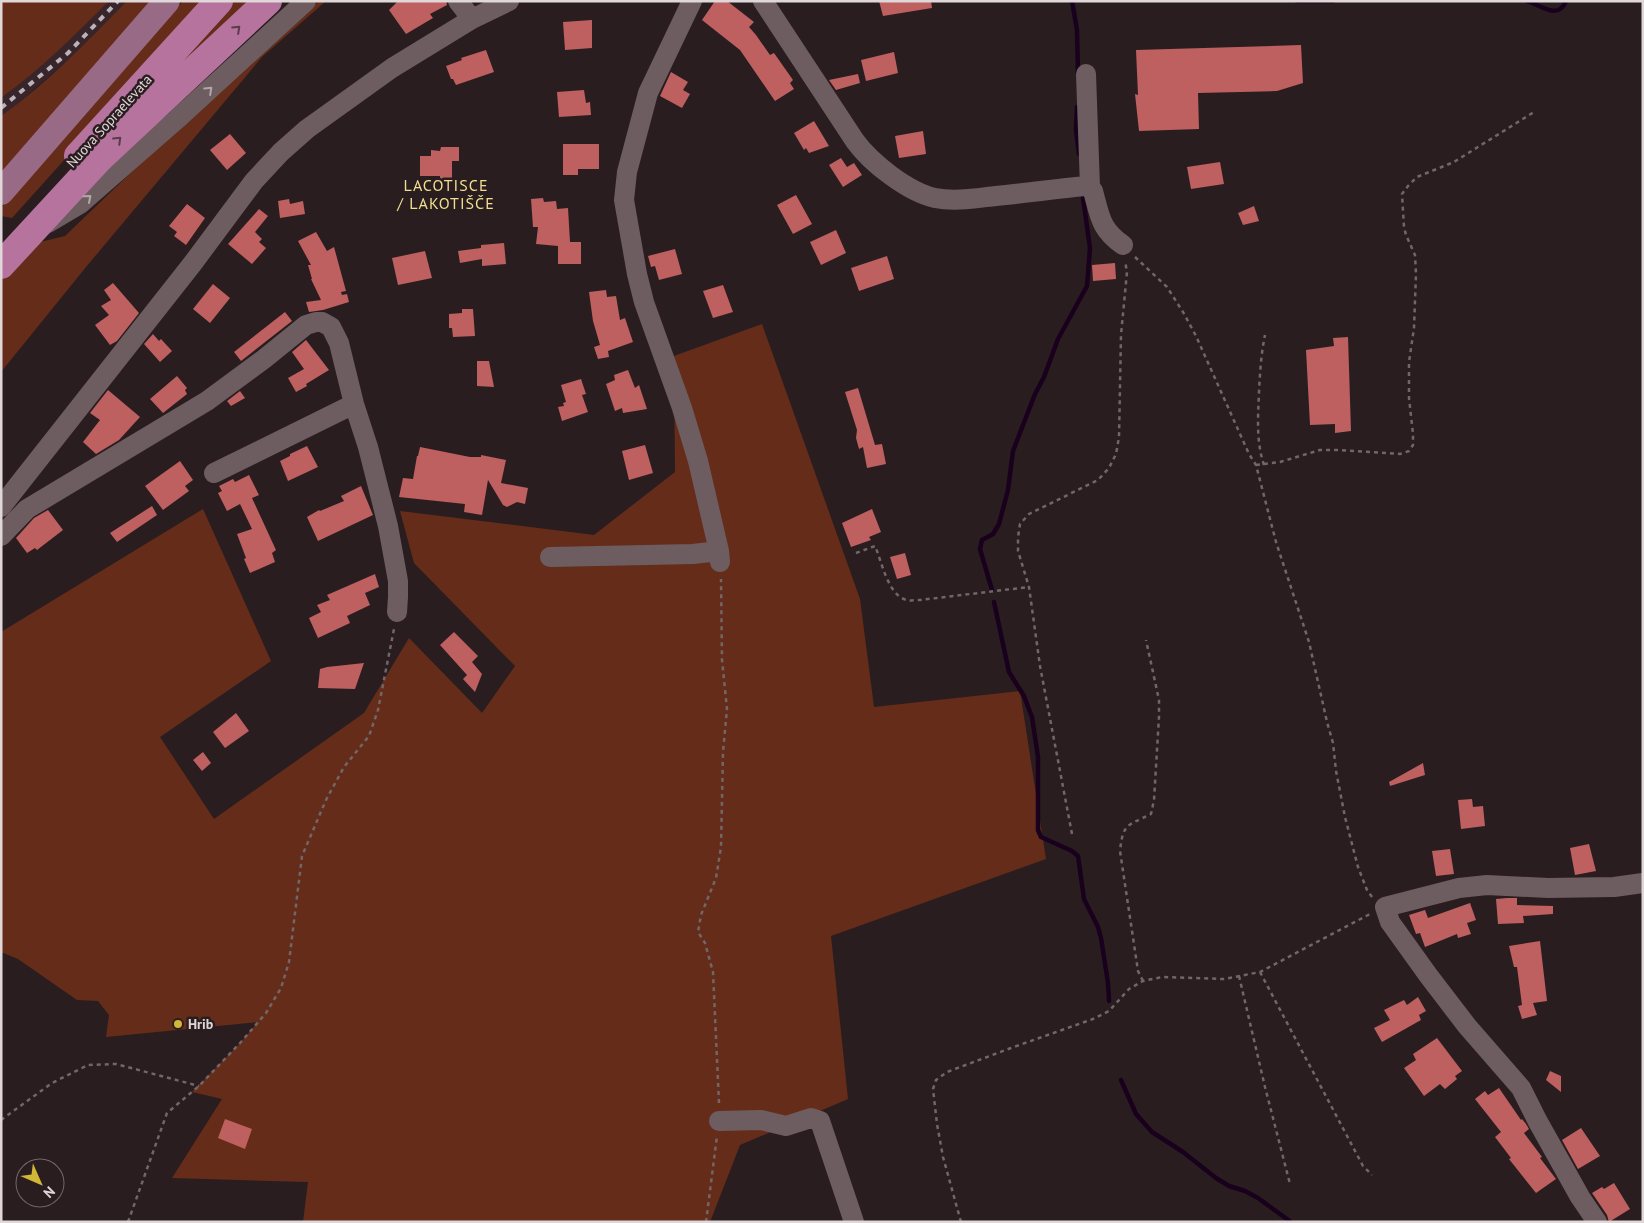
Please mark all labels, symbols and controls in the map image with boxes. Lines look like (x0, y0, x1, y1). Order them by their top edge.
one-way arrow (232, 26, 241, 35)
street label: Nuova Sopraelevata (62, 71, 156, 171)
one-way arrow (203, 87, 212, 96)
one-way arrow (113, 137, 122, 146)
district label: LACOTISCE / LAKOTIŠČE (396, 175, 495, 213)
one-way arrow (82, 195, 91, 204)
place label: Hrib (188, 1015, 214, 1033)
marker: Hrib (172, 1018, 184, 1030)
north arrow (15, 1158, 65, 1208)
text: N (40, 1183, 59, 1202)

